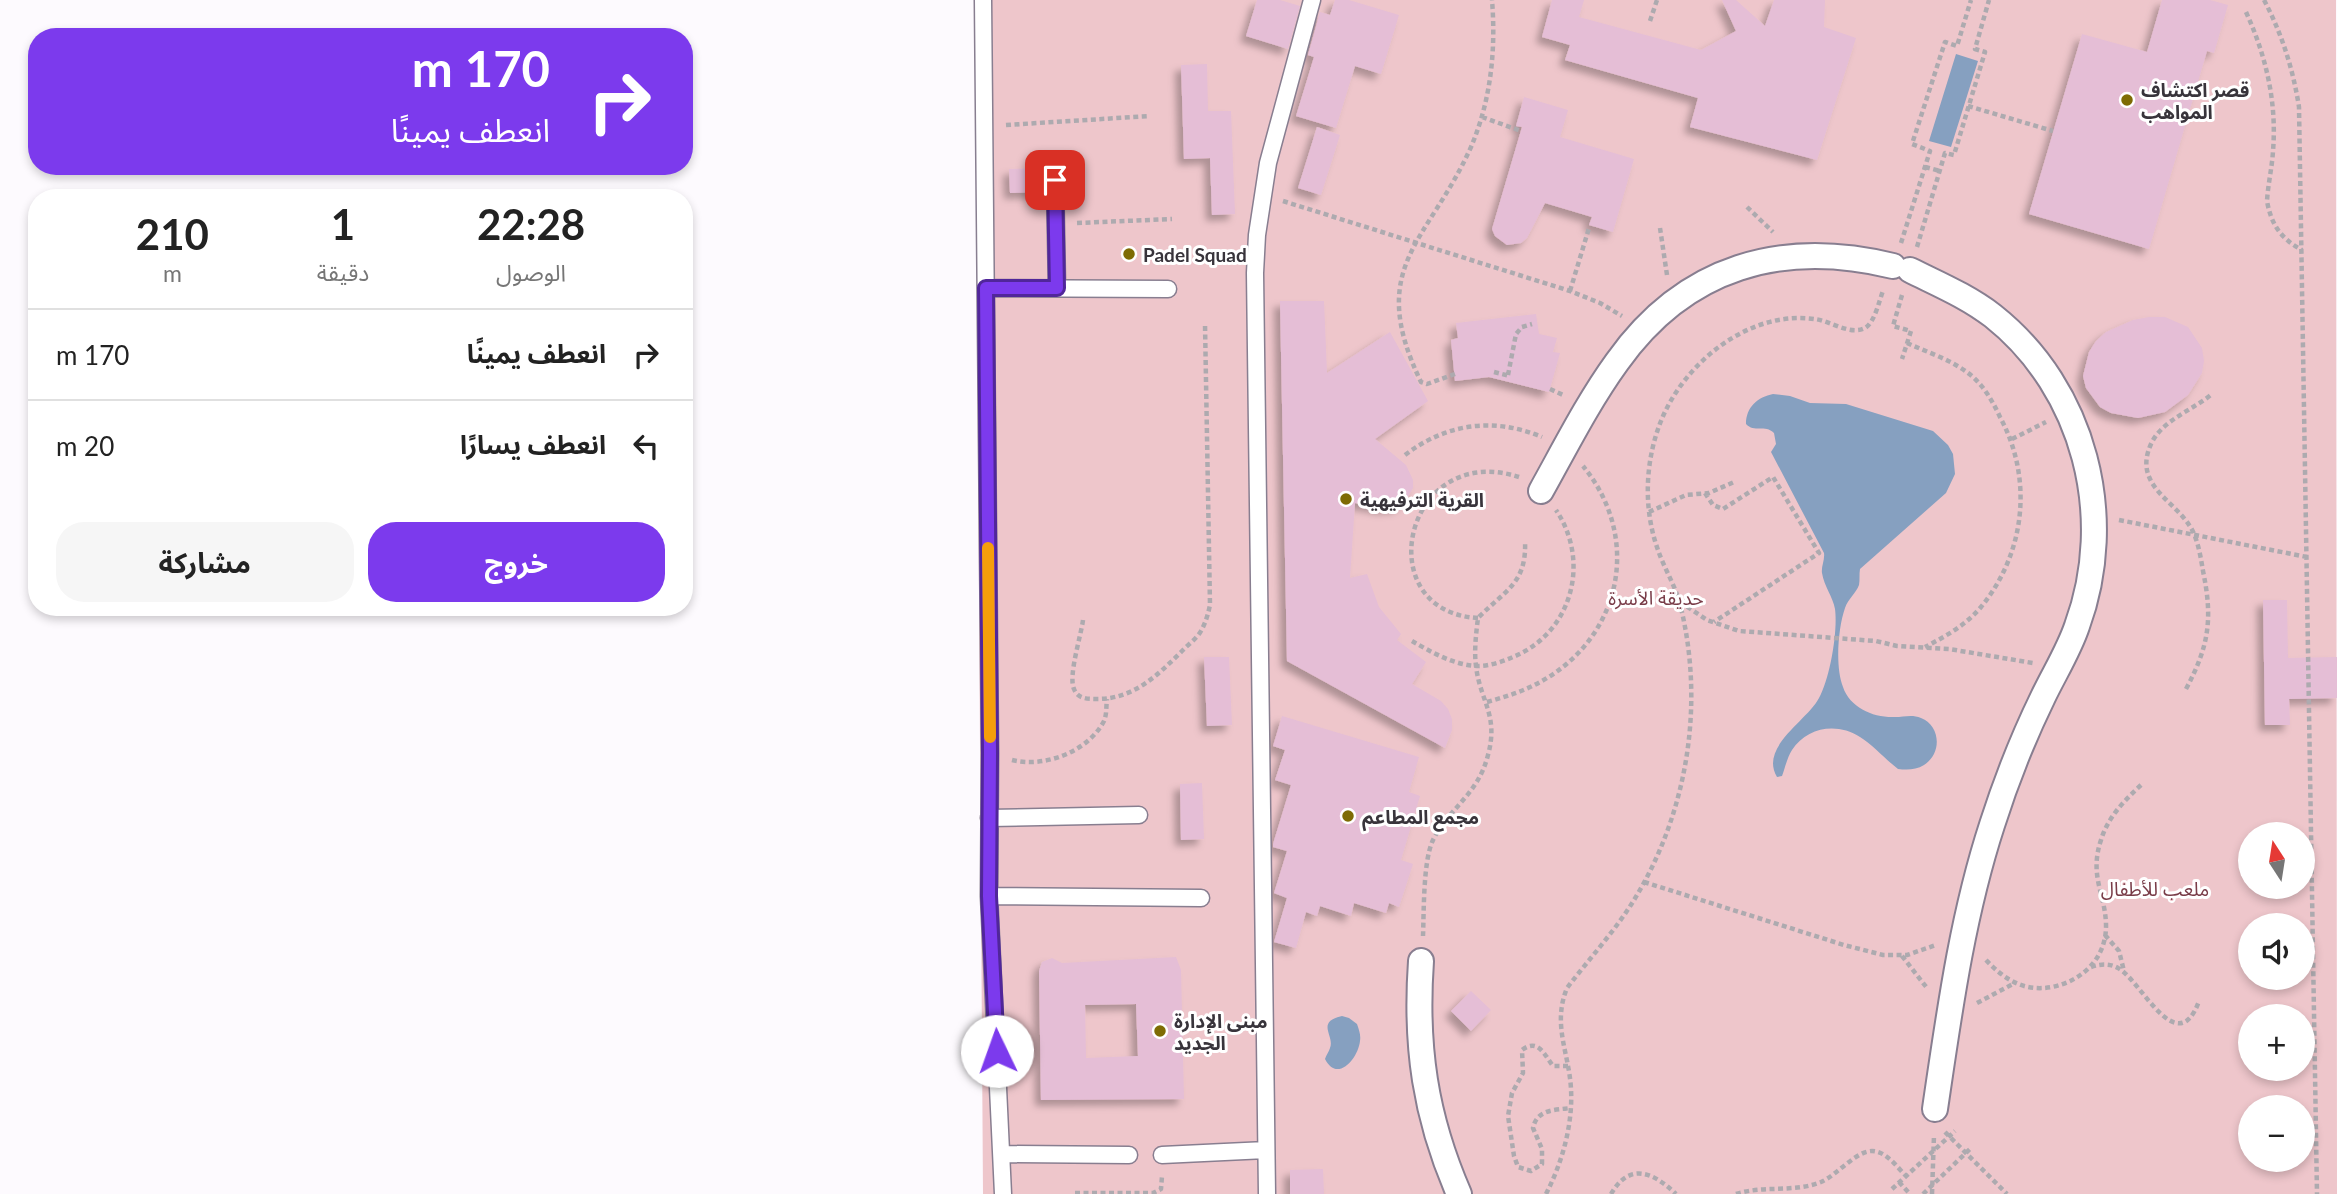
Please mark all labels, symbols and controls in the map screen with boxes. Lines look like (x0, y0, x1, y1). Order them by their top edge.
text: 170 m (412, 39, 550, 97)
icon: right (574, 56, 665, 147)
place label: قصر اكتشاف المواهب (2141, 78, 2249, 123)
marker: قصر اكتشاف المواهب (2119, 92, 2135, 108)
text: انعطف يمينًا (391, 110, 550, 149)
pin (1025, 150, 1085, 210)
icon: arrive (1036, 161, 1074, 199)
text: 1 (331, 199, 355, 249)
text: 22:28 (477, 199, 585, 249)
text: 210 (136, 209, 209, 259)
place label: Padel Squad (1143, 243, 1247, 266)
marker: Padel Squad (1121, 246, 1137, 262)
text: دقيقة (317, 258, 369, 286)
text: الوصول (496, 258, 566, 286)
text: m (163, 259, 182, 287)
icon: right (627, 336, 665, 374)
text: انعطف يمينًا (467, 337, 606, 369)
text: 170 m (56, 339, 129, 371)
icon: left (627, 427, 665, 465)
text: انعطف يسارًا (460, 428, 606, 460)
text: 20 m (56, 430, 114, 462)
place label: القرية الترفيهية (1360, 488, 1484, 512)
marker: القرية الترفيهية (1338, 491, 1354, 507)
button: مشاركة (56, 522, 354, 602)
button: خروج (368, 522, 665, 602)
park label: حديقة الأسرة (1608, 586, 1704, 610)
place label: مجمع المطاعم (1362, 805, 1479, 832)
marker: مجمع المطاعم (1340, 808, 1356, 824)
north arrow (2238, 822, 2315, 900)
map controls (2238, 822, 2315, 1172)
park label: ملعب للأطفال (2101, 877, 2209, 900)
button: sound (2238, 913, 2315, 990)
button: + (2238, 1004, 2315, 1081)
place label: مبنى الإدارة الجديد (1174, 1009, 1268, 1054)
position arrow (960, 1014, 1034, 1088)
marker: مبنى الإدارة الجديد (1152, 1023, 1168, 1039)
button: − (2238, 1095, 2315, 1172)

